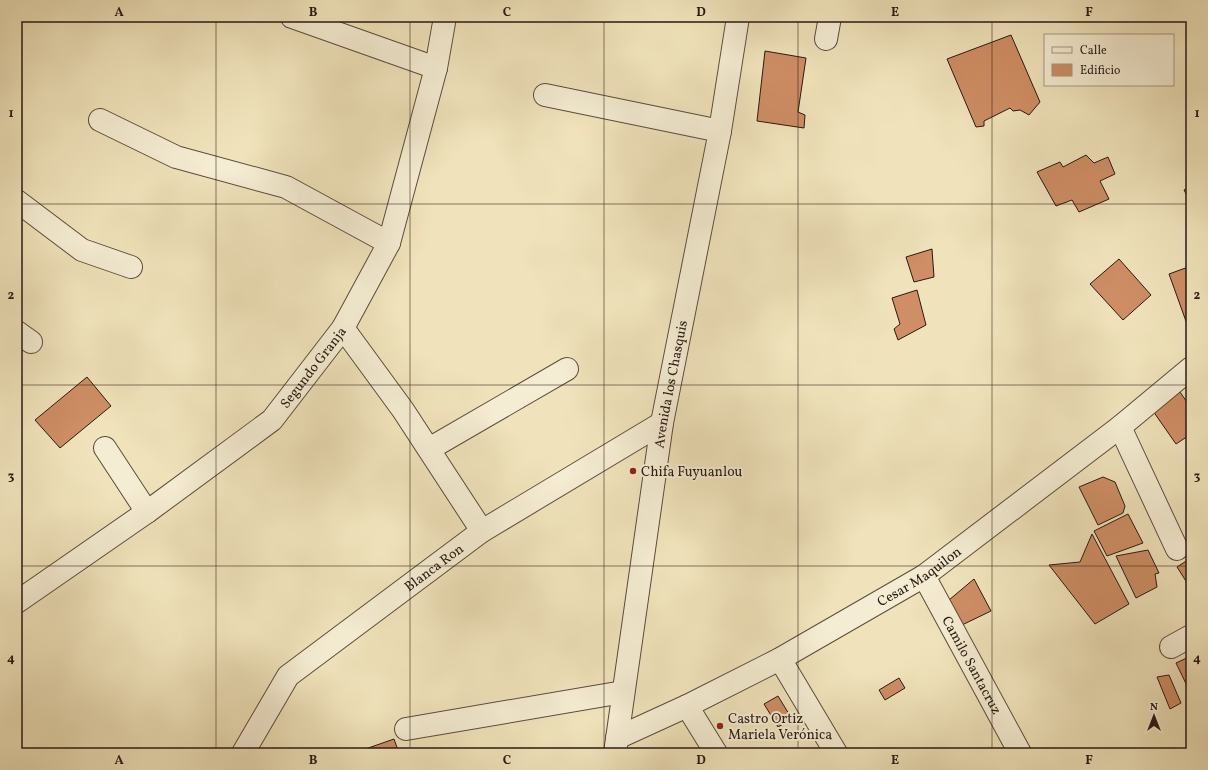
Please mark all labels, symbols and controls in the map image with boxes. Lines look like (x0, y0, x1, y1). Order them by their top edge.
text: A (114, 4, 124, 22)
text: B (309, 4, 318, 22)
text: C (503, 4, 511, 22)
text: D (696, 4, 706, 22)
text: E (891, 4, 899, 22)
text: F (1085, 4, 1093, 22)
legend (1044, 34, 1174, 86)
text: Calle (1080, 43, 1107, 59)
text: Edificio (1080, 63, 1120, 79)
text: 1 (8, 105, 14, 123)
text: 1 (1194, 105, 1200, 123)
text: 2 (8, 287, 15, 305)
text: 2 (1194, 287, 1201, 305)
street label: Avenida los Chasquis (651, 319, 693, 450)
street label: Segundo Granja (276, 323, 352, 413)
place label: Chifa Fuyuanlou (641, 463, 743, 482)
marker: Chifa Fuyuanlou (628, 466, 638, 476)
text: 3 (8, 468, 15, 486)
text: 3 (1194, 468, 1201, 486)
street label: Blanca Ron (401, 540, 468, 597)
street label: Cesar Maquilon (874, 543, 966, 612)
street label: Camilo Santacruz (936, 613, 1005, 718)
text: 4 (7, 650, 15, 668)
text: 4 (1193, 650, 1201, 668)
north arrow (1134, 696, 1174, 736)
text: N (1150, 700, 1158, 715)
place label: Castro Ortiz Mariela Verónica (728, 710, 832, 745)
marker: Castro Ortiz Mariela Verónica (715, 721, 725, 731)
text: A (114, 752, 124, 770)
text: B (309, 752, 318, 770)
text: C (503, 752, 511, 770)
text: D (696, 752, 706, 770)
text: E (891, 752, 899, 770)
text: F (1085, 752, 1093, 770)

